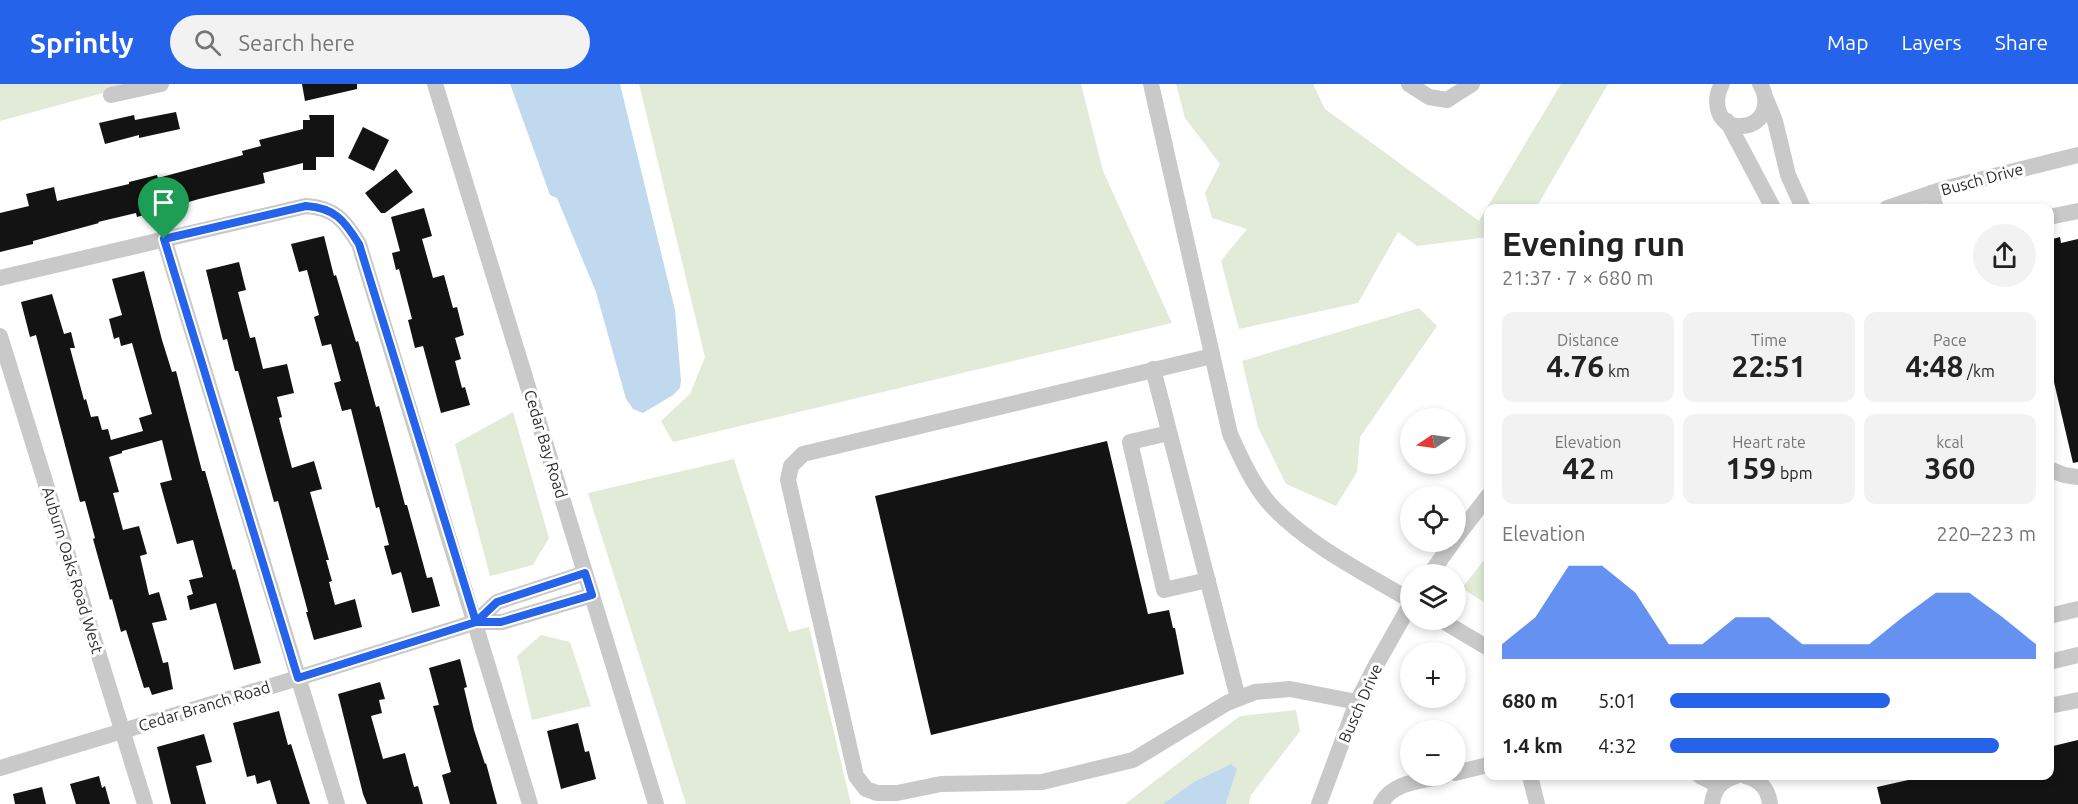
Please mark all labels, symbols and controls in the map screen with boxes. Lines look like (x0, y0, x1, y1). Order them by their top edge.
search box (170, 15, 590, 69)
icon: search (191, 26, 224, 59)
text: Sprintly (30, 27, 134, 58)
text: Search here (239, 30, 355, 55)
text: Map (1827, 30, 1868, 54)
text: Layers (1901, 30, 1962, 54)
text: Share (1995, 30, 2048, 54)
street label: Busch Drive (1939, 159, 2025, 199)
pin (138, 177, 189, 239)
icon: arrive (147, 186, 180, 219)
button: share (1973, 224, 2036, 287)
text: Evening run (1502, 225, 1685, 262)
text: 21:37 · 7 × 680 m (1502, 266, 1654, 289)
text: Distance (1557, 331, 1619, 349)
text: Time (1751, 331, 1787, 349)
text: Pace (1933, 331, 1967, 349)
text: 4.76 (1546, 349, 1604, 383)
text: 22:51 (1731, 349, 1807, 383)
text: 4:48 (1905, 349, 1963, 383)
text: km (1604, 362, 1630, 380)
text: /km (1963, 362, 1995, 380)
street label: Cedar Bay Road (521, 388, 571, 500)
north arrow (1400, 408, 1466, 474)
map controls (1400, 408, 1466, 786)
text: Elevation (1555, 433, 1621, 451)
text: Heart rate (1732, 433, 1806, 451)
text: kcal (1936, 433, 1964, 451)
text: 42 (1562, 451, 1596, 485)
text: 159 (1726, 451, 1776, 485)
text: 360 (1925, 451, 1975, 485)
text: m (1596, 464, 1614, 482)
text: bpm (1776, 464, 1812, 482)
street label: Auburn Oaks Road West (39, 484, 107, 656)
button: locate (1400, 486, 1466, 552)
text: Elevation (1502, 522, 1585, 545)
text: 220–223 m (1937, 522, 2036, 545)
button: layers (1400, 564, 1466, 630)
button: + (1400, 642, 1466, 708)
street label: Busch Drive (1335, 661, 1385, 745)
street label: Cedar Branch Road (136, 677, 272, 735)
text: 680 m (1502, 689, 1558, 712)
text: 5:01 (1598, 689, 1637, 712)
button: − (1400, 720, 1466, 786)
text: 1.4 km (1502, 734, 1563, 757)
text: 4:32 (1598, 734, 1637, 757)

